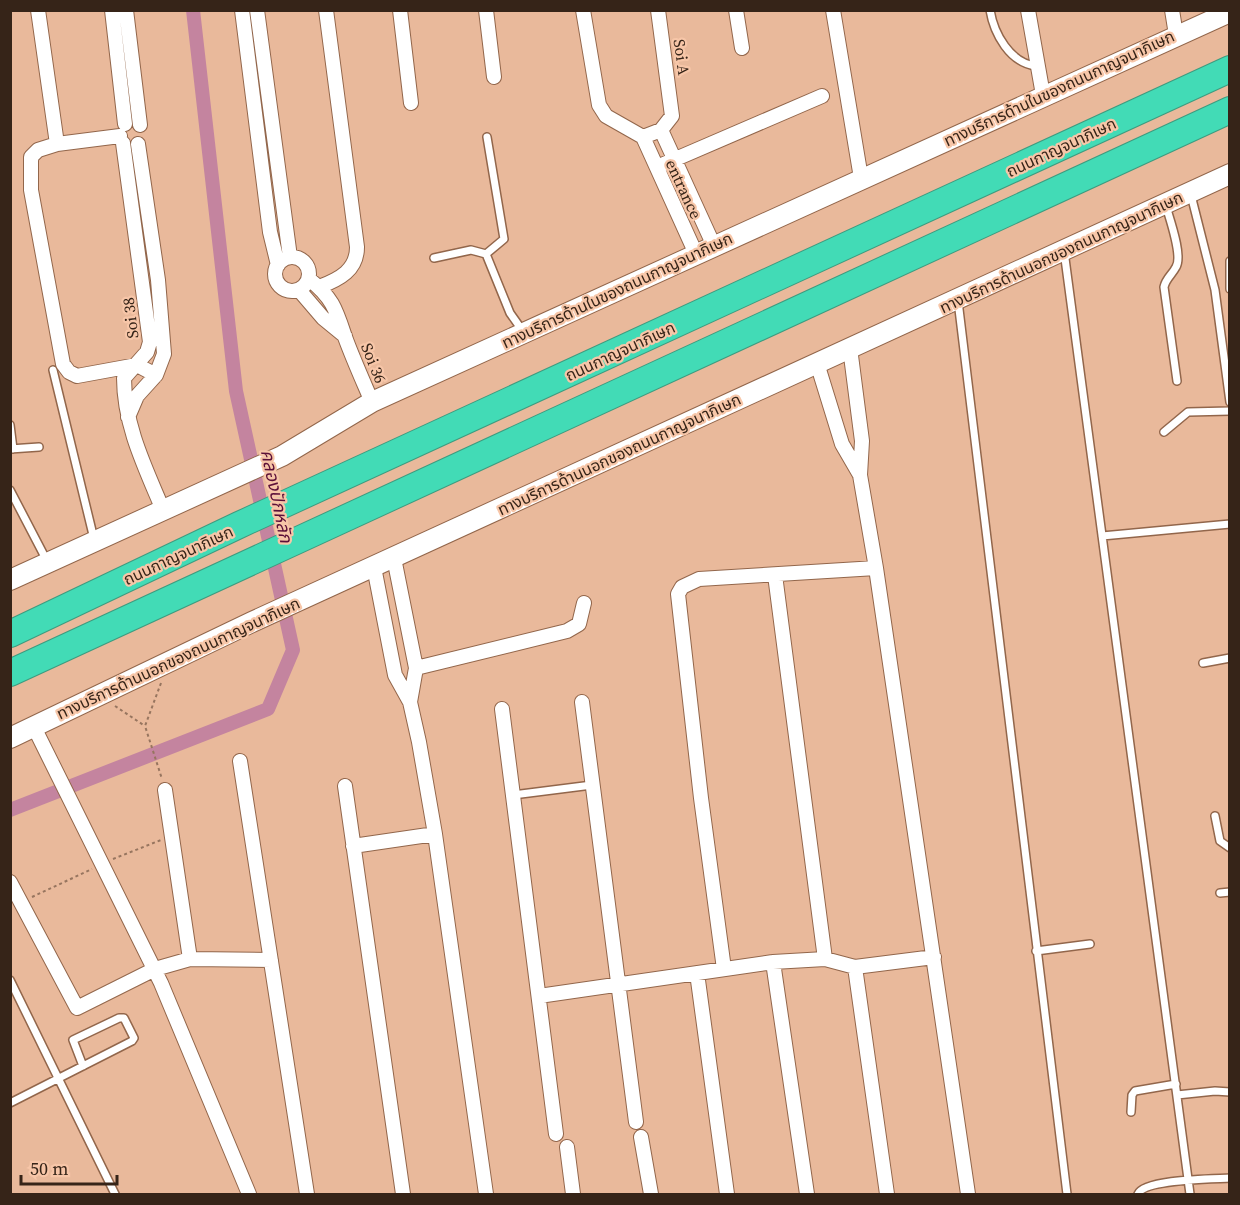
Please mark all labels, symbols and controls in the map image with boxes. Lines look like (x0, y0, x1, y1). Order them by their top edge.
street label: ทางบริการด้านในของถนนกาญจนาภิเษก (941, 26, 1177, 150)
street label: Soi A (669, 38, 695, 77)
street label: ถนนกาญจนาภิเษก (1003, 113, 1119, 181)
street label: entrance (661, 156, 707, 222)
street label: ทางบริการด้านนอกของถนนกาญจนาภิเษก (936, 186, 1186, 318)
street label: ทางบริการด้านในของถนนกาญจนาภิเษก (499, 228, 735, 352)
street label: Soi 38 (117, 296, 143, 340)
street label: ถนนกาญจนาภิเษก (562, 317, 678, 385)
street label: Soi 36 (356, 340, 392, 386)
street label: ทางบริการด้านนอกของถนนกาญจนาภิเษก (494, 388, 744, 520)
water label: คลองปักหลัก (255, 447, 299, 546)
street label: ถนนกาญจนาภิเษก (120, 520, 236, 590)
street label: ทางบริการด้านนอกของถนนกาญจนาภิเษก (53, 592, 303, 724)
scale bar (21, 1148, 117, 1186)
text: 50 m (30, 1156, 68, 1181)

